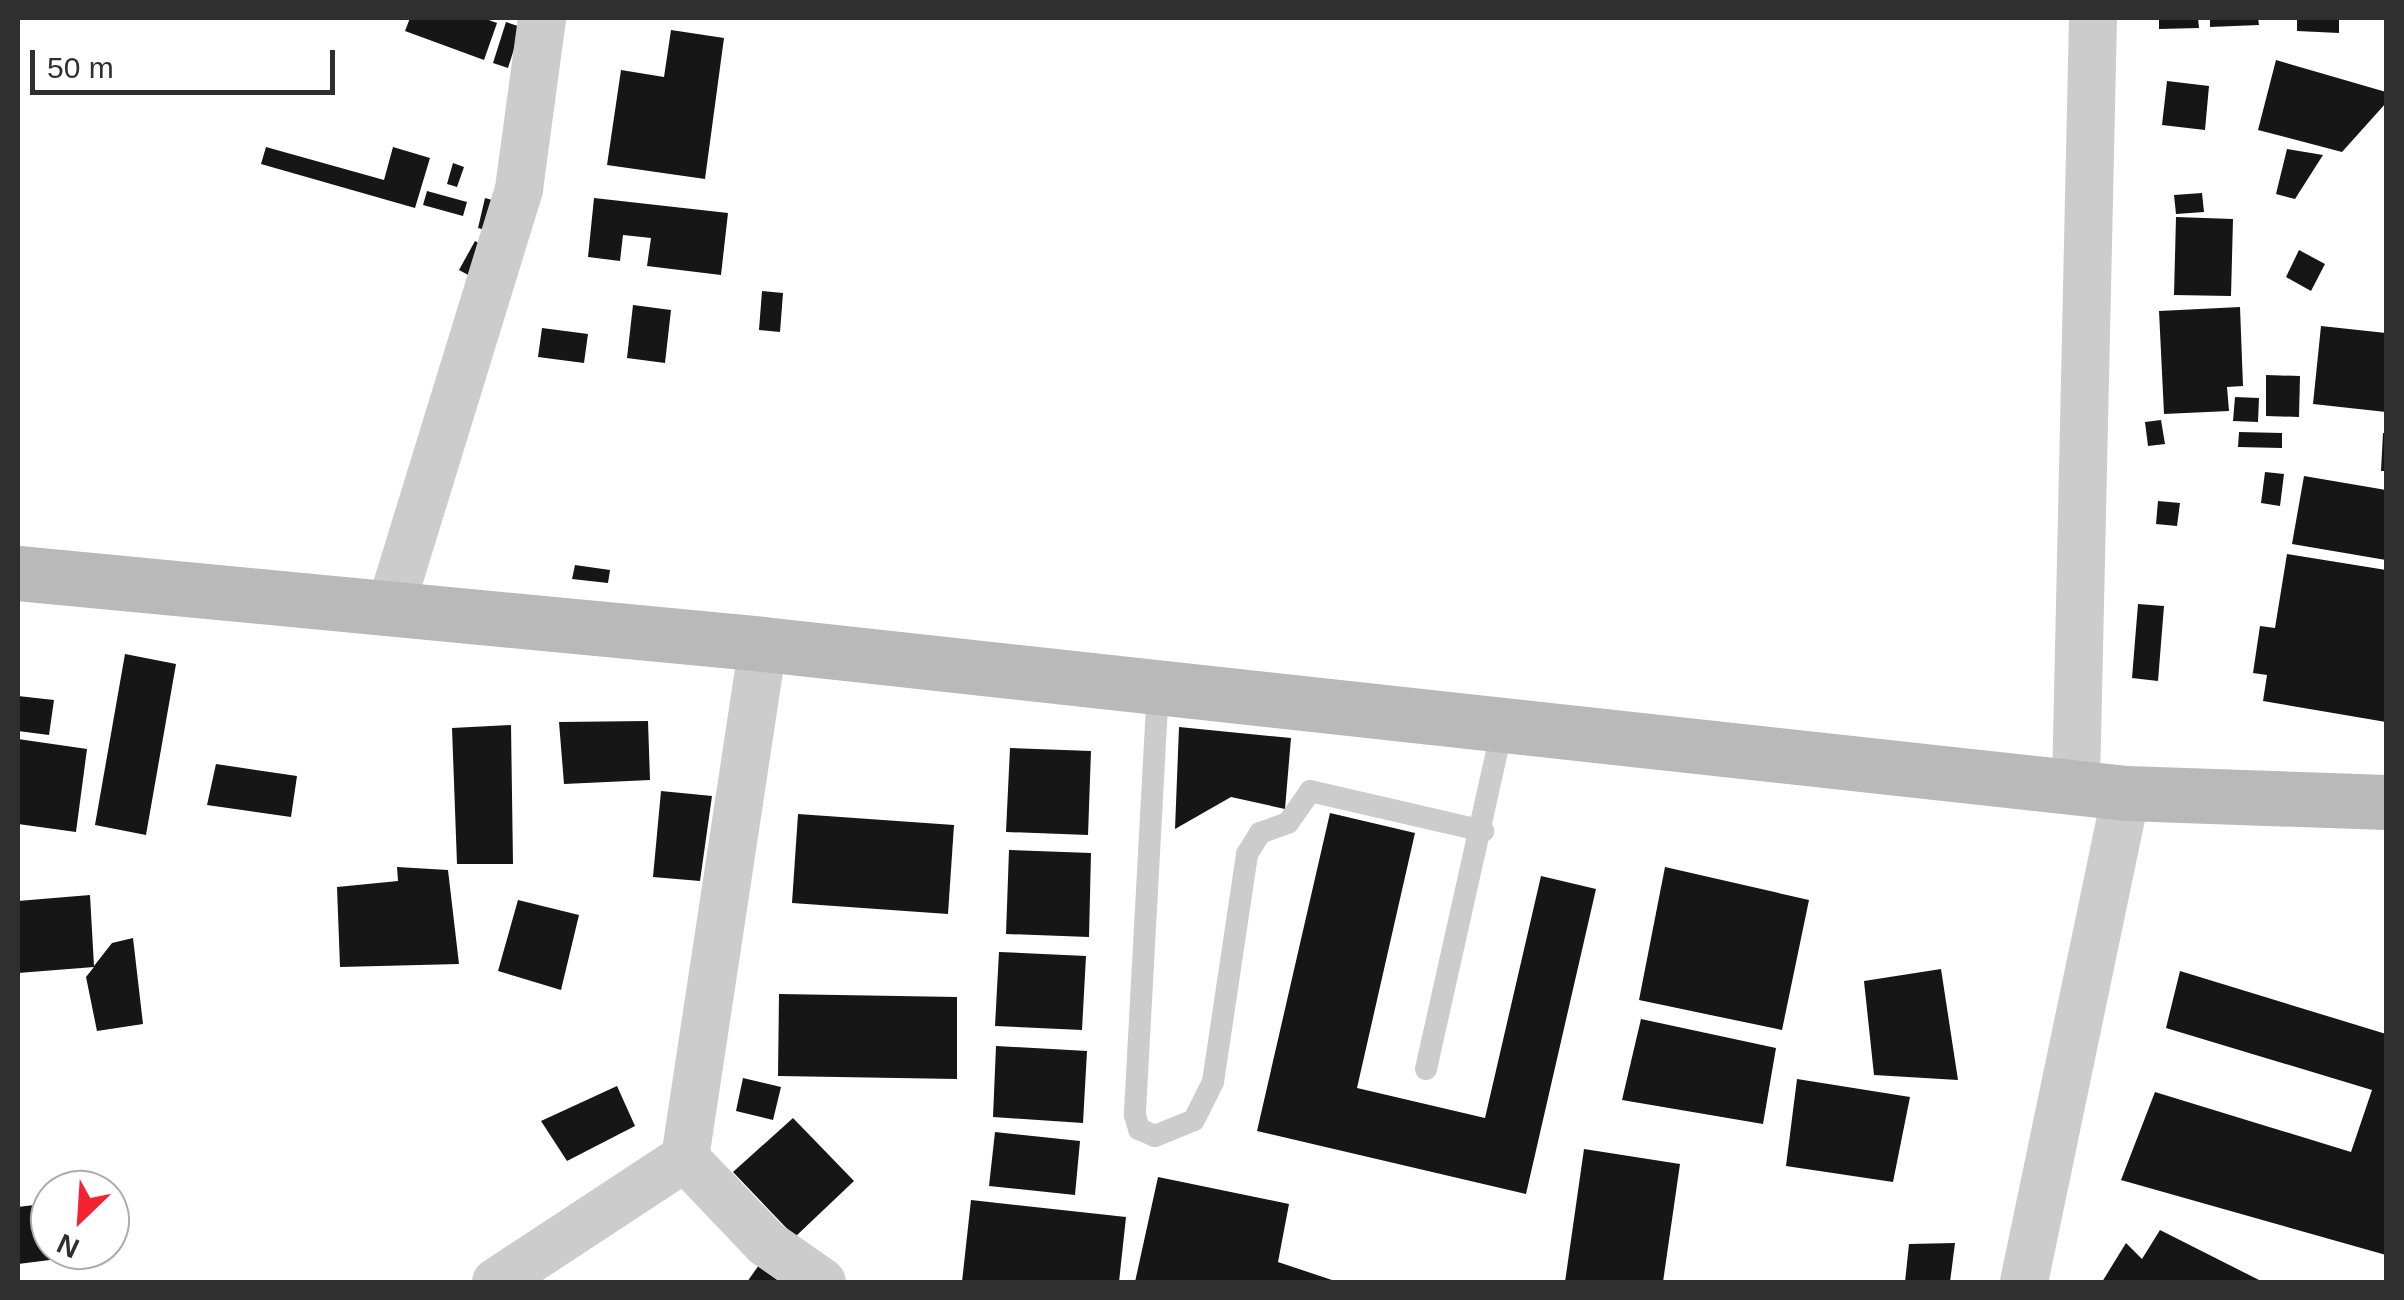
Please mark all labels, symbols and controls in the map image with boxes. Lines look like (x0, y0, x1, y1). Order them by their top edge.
scale bar (35, 30, 340, 92)
text: 50 m (47, 51, 114, 84)
north arrow (30, 1170, 130, 1270)
text: N (52, 1228, 84, 1264)

